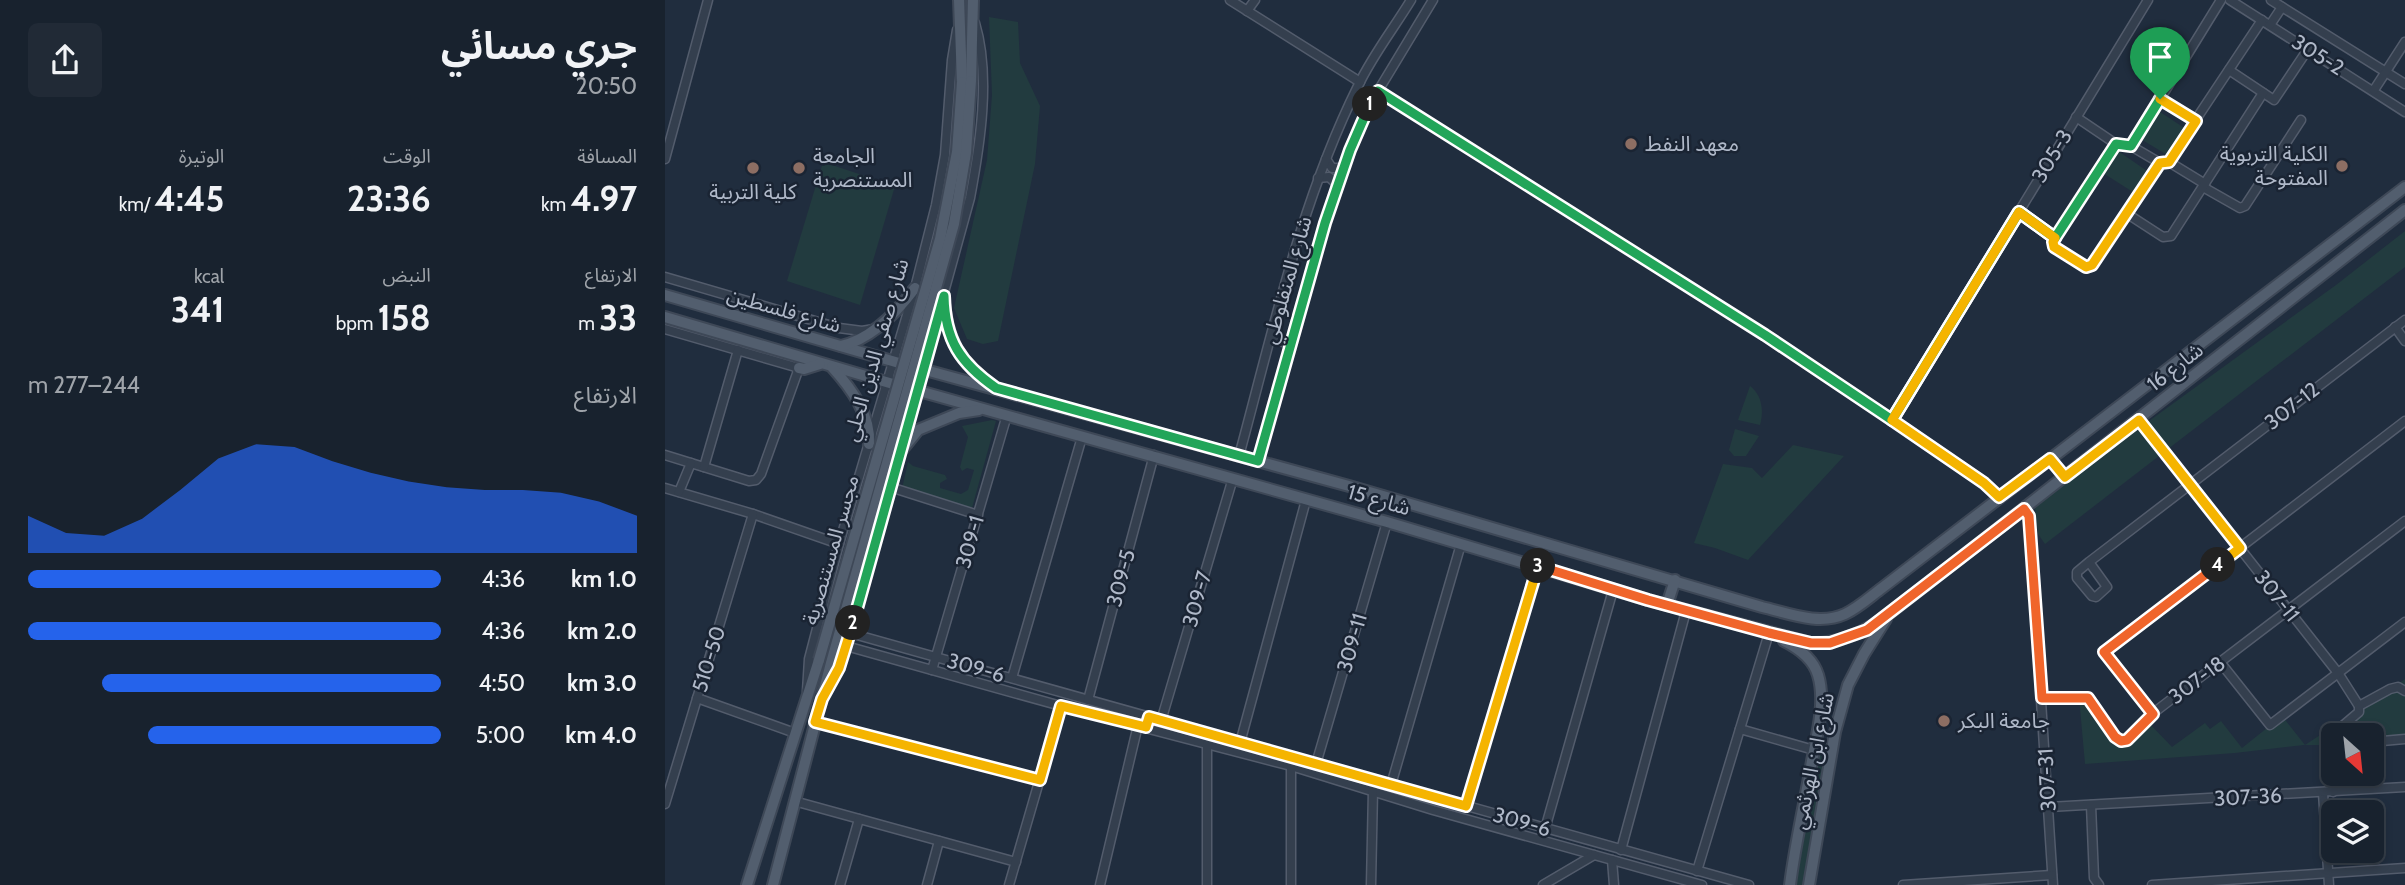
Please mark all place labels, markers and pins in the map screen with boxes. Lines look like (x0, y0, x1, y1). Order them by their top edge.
pin (2130, 27, 2190, 99)
pin: 1 (1353, 86, 1387, 122)
place label: معهد النفط (1645, 131, 1739, 156)
marker: معهد النفط (1623, 136, 1639, 152)
place label: الكلية التربوية المفتوحة (2220, 141, 2328, 190)
place label: الجامعة المستنصرية (813, 143, 913, 192)
marker: الكلية التربوية المفتوحة (2334, 158, 2350, 174)
marker: كلية التربية (745, 160, 761, 176)
marker: الجامعة المستنصرية (791, 160, 807, 176)
place label: كلية التربية (709, 179, 797, 204)
pin: 3 (1521, 548, 1555, 584)
pin: 4 (2201, 548, 2235, 582)
pin: 2 (835, 606, 871, 640)
place label: جامعة البكر (1957, 708, 2050, 733)
marker: جامعة البكر (1936, 713, 1952, 729)

